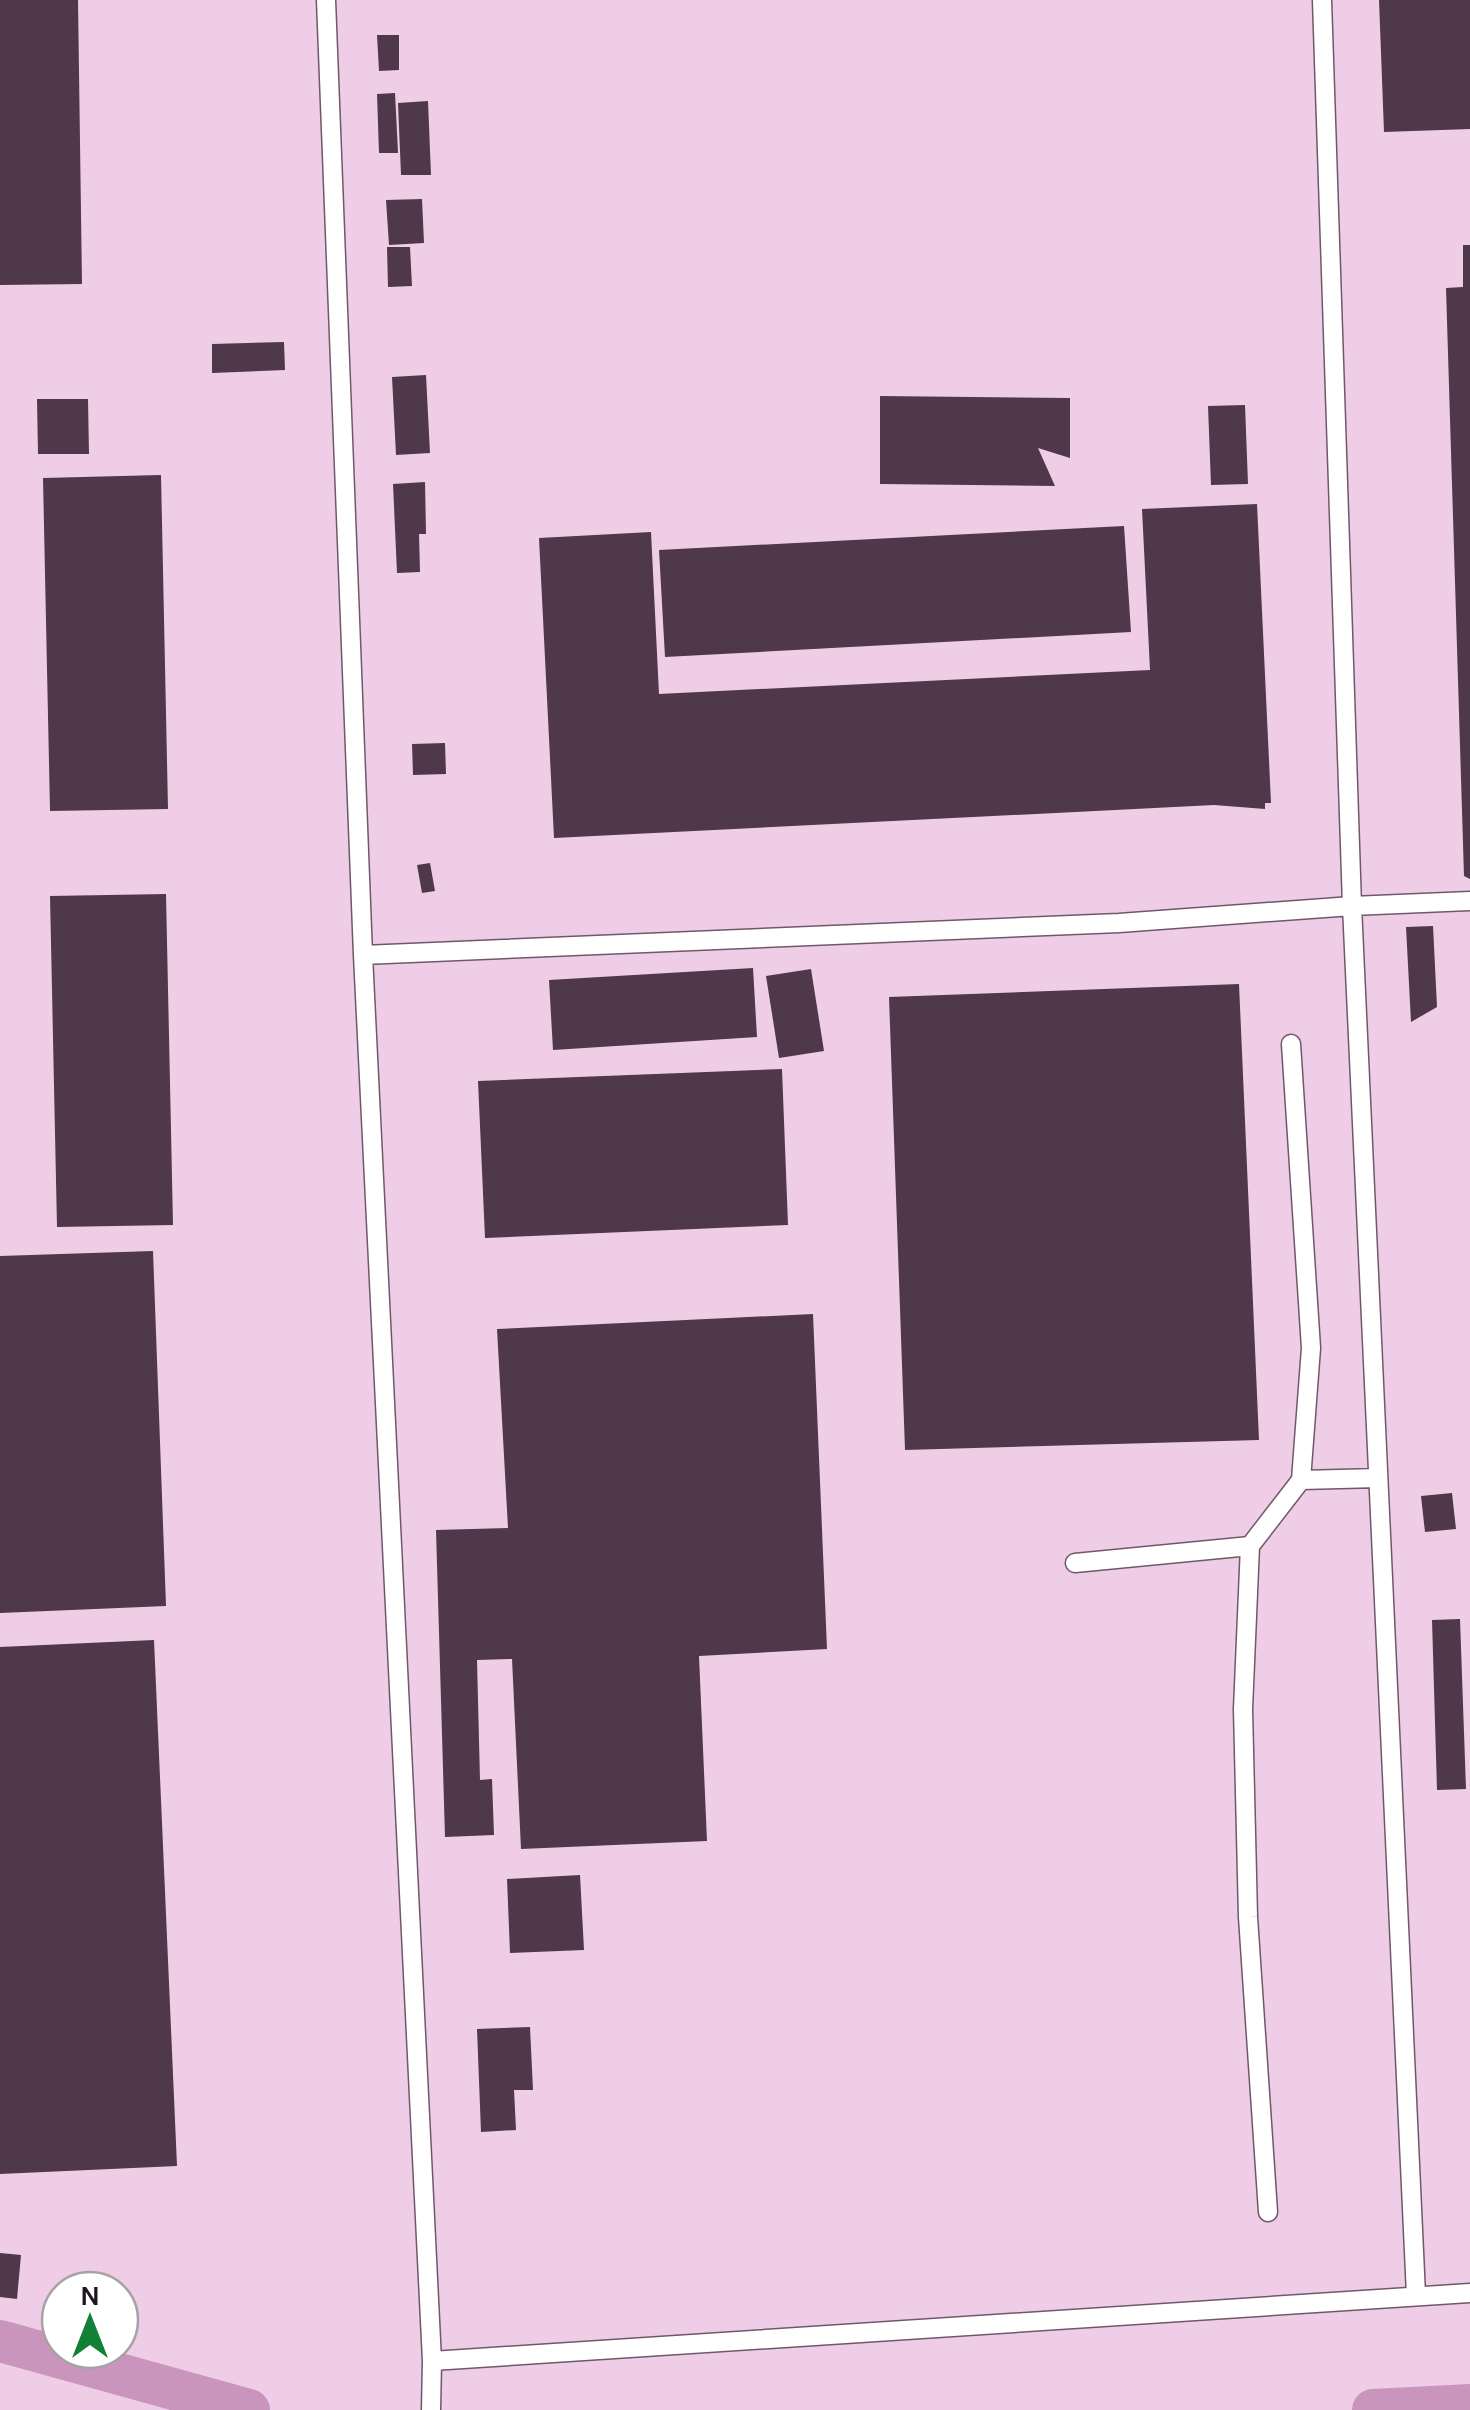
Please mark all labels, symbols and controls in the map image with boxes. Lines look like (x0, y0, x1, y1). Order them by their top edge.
north arrow (40, 2270, 140, 2370)
text: N (80, 2279, 100, 2312)

